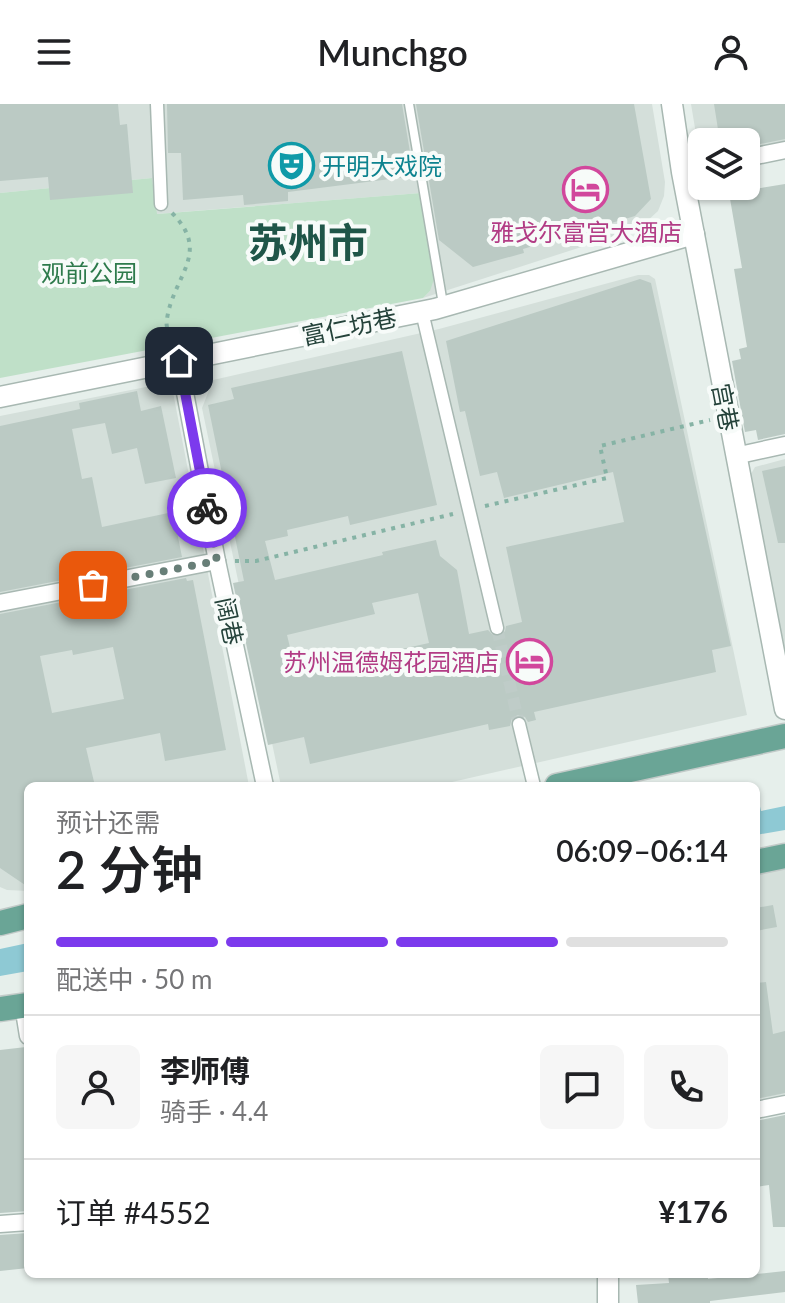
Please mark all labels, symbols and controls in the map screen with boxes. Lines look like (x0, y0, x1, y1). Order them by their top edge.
icon: menu (32, 30, 76, 74)
text: Munchgo (317, 30, 468, 74)
icon: person (709, 30, 753, 74)
map controls (688, 128, 760, 200)
button: layers (688, 128, 760, 200)
theatre icon: 开明大戏院 (267, 141, 315, 189)
place label: 开明大戏院 (322, 151, 442, 180)
hotel icon: 雅戈尔富宫大酒店 (562, 165, 610, 213)
place label: 雅戈尔富宫大酒店 (490, 217, 682, 246)
district label: 苏州市 (248, 218, 368, 266)
park label: 观前公园 (41, 258, 137, 287)
street label: 富仁坊巷 (299, 302, 399, 350)
pin (145, 327, 213, 395)
icon: home (157, 339, 201, 383)
street label: 宫巷 (707, 381, 745, 433)
courier (167, 468, 247, 548)
icon: bike (185, 486, 229, 530)
pin (59, 551, 127, 619)
icon: bag (71, 563, 115, 607)
street label: 阔巷 (211, 595, 249, 647)
hotel icon: 苏州温德姆花园酒店 (506, 637, 554, 685)
place label: 苏州温德姆花园酒店 (283, 647, 499, 676)
text: 预计还需 (56, 806, 160, 838)
text: 06:09–06:14 (556, 832, 728, 868)
text: 2 分钟 (56, 838, 203, 900)
text: 配送中 · 50 m (56, 963, 212, 995)
button: person (56, 1045, 140, 1129)
button: chat (540, 1045, 624, 1129)
button: phone (644, 1045, 728, 1129)
text: 李师傅 (160, 1052, 250, 1088)
text: 骑手 · 4.4 (160, 1095, 268, 1127)
text: ¥176 (658, 1193, 728, 1229)
text: 订单 #4552 (56, 1194, 211, 1230)

